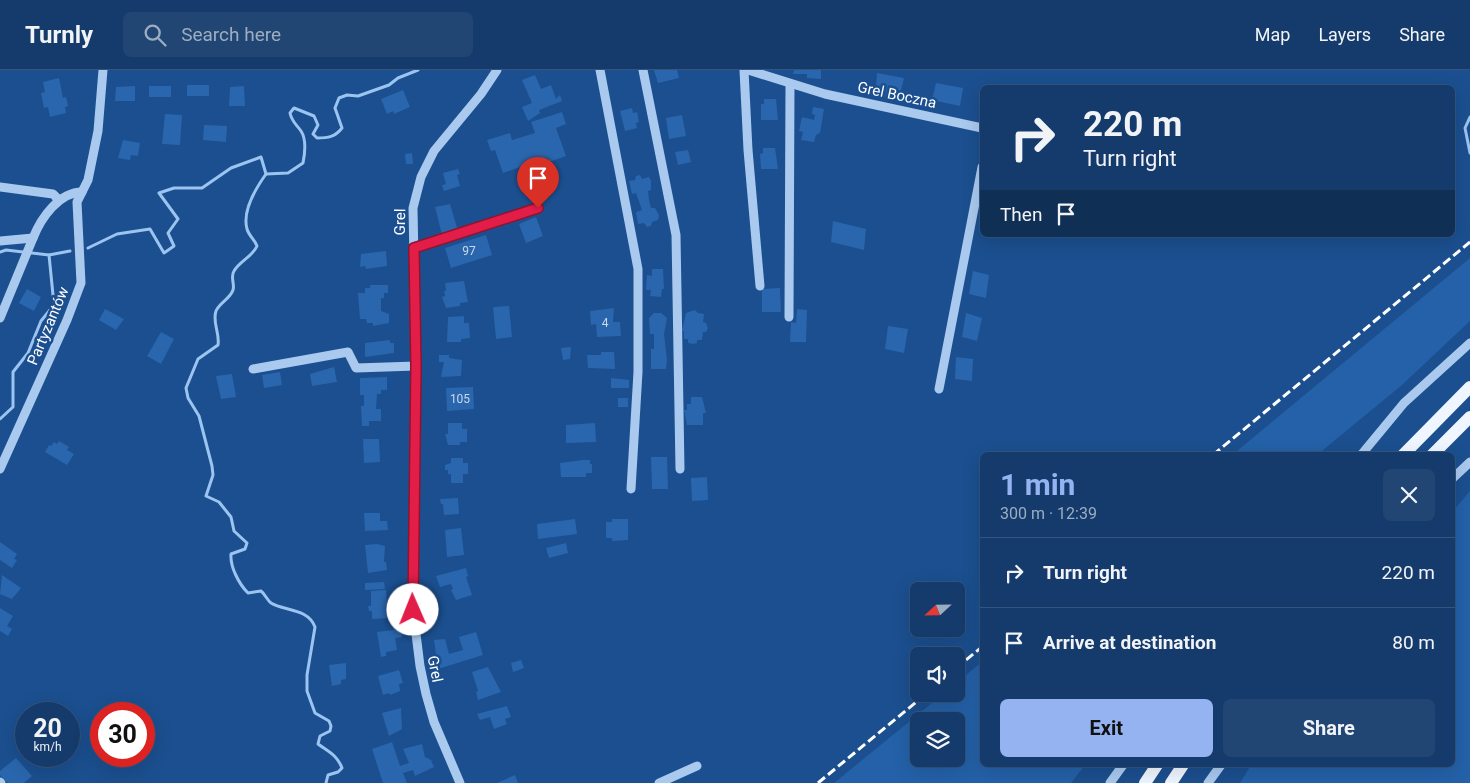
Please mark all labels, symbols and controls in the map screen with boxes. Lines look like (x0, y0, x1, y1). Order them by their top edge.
search box (123, 12, 473, 57)
text: Turnly (25, 21, 93, 49)
icon: search (141, 21, 169, 49)
text: Search here (181, 23, 281, 46)
text: Map (1255, 24, 1290, 45)
text: Layers (1318, 24, 1371, 45)
text: Share (1399, 24, 1445, 45)
street label: Grel Boczna (856, 78, 938, 112)
text: 220 m (1083, 104, 1182, 145)
icon: right (1000, 105, 1065, 170)
text: Turn right (1083, 146, 1177, 171)
pin (517, 157, 559, 208)
icon: arrive (524, 164, 552, 192)
icon: arrive (1052, 200, 1080, 228)
text: Then (1000, 203, 1042, 226)
street label: Grel (391, 208, 409, 236)
house number: 97 (462, 244, 476, 258)
street label: Partyzantów (23, 284, 73, 368)
house number: 4 (602, 316, 609, 330)
house number: 105 (450, 392, 470, 406)
text: 1 min (1000, 467, 1075, 502)
button: close (1383, 469, 1435, 521)
text: 300 m · 12:39 (1000, 504, 1097, 523)
icon: right (1000, 559, 1028, 587)
text: Turn right (1043, 561, 1127, 584)
text: 220 m (1382, 561, 1435, 584)
north arrow (910, 582, 965, 638)
map controls (910, 582, 965, 767)
position arrow (386, 583, 438, 635)
icon: arrive (1000, 629, 1028, 657)
text: Arrive at destination (1043, 631, 1216, 654)
text: 80 m (1392, 631, 1435, 654)
button: sound (910, 647, 965, 702)
street label: Grel (424, 654, 446, 684)
button: Exit (1000, 699, 1213, 757)
button: Share (1223, 699, 1435, 757)
speed limit sign: 30 (90, 702, 155, 767)
button: layers (910, 712, 965, 767)
text: 20 (33, 714, 62, 743)
text: km/h (33, 740, 62, 754)

